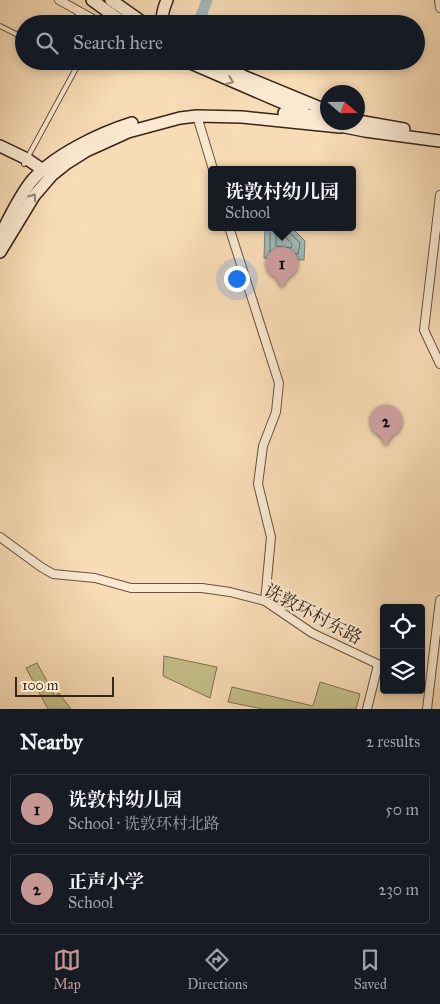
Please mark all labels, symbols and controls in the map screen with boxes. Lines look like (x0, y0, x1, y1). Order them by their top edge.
search box (15, 15, 425, 70)
icon: search (33, 29, 61, 57)
text: Search here (73, 31, 163, 54)
one-way arrow (225, 75, 234, 86)
north arrow (320, 85, 365, 130)
popup (208, 166, 356, 231)
text: 诜敦村幼儿园 (225, 180, 339, 203)
one-way arrow (27, 194, 36, 203)
text: School (225, 203, 270, 222)
pin: 1 (266, 247, 298, 288)
your location (224, 266, 250, 292)
pin: 2 (370, 405, 402, 446)
street label: 诜敦环村东路 (260, 579, 366, 649)
map controls (380, 604, 425, 694)
button: locate (380, 604, 425, 649)
button: layers (380, 649, 425, 694)
scale bar (15, 674, 114, 697)
text: 100 m (22, 677, 59, 694)
text: Nearby (20, 729, 83, 755)
text: 2 results (366, 732, 420, 751)
text: 诜敦村幼儿园 (68, 788, 182, 811)
text: 1 (34, 800, 40, 819)
text: 50 m (385, 800, 419, 819)
text: School · 诜敦环村北路 (68, 814, 220, 833)
text: 正声小学 (68, 870, 144, 893)
text: 2 (33, 880, 41, 899)
text: 230 m (379, 880, 419, 899)
text: School (68, 893, 113, 912)
tab: Map (53, 946, 81, 993)
tab: Directions (187, 946, 248, 993)
tab: Saved (354, 946, 387, 993)

